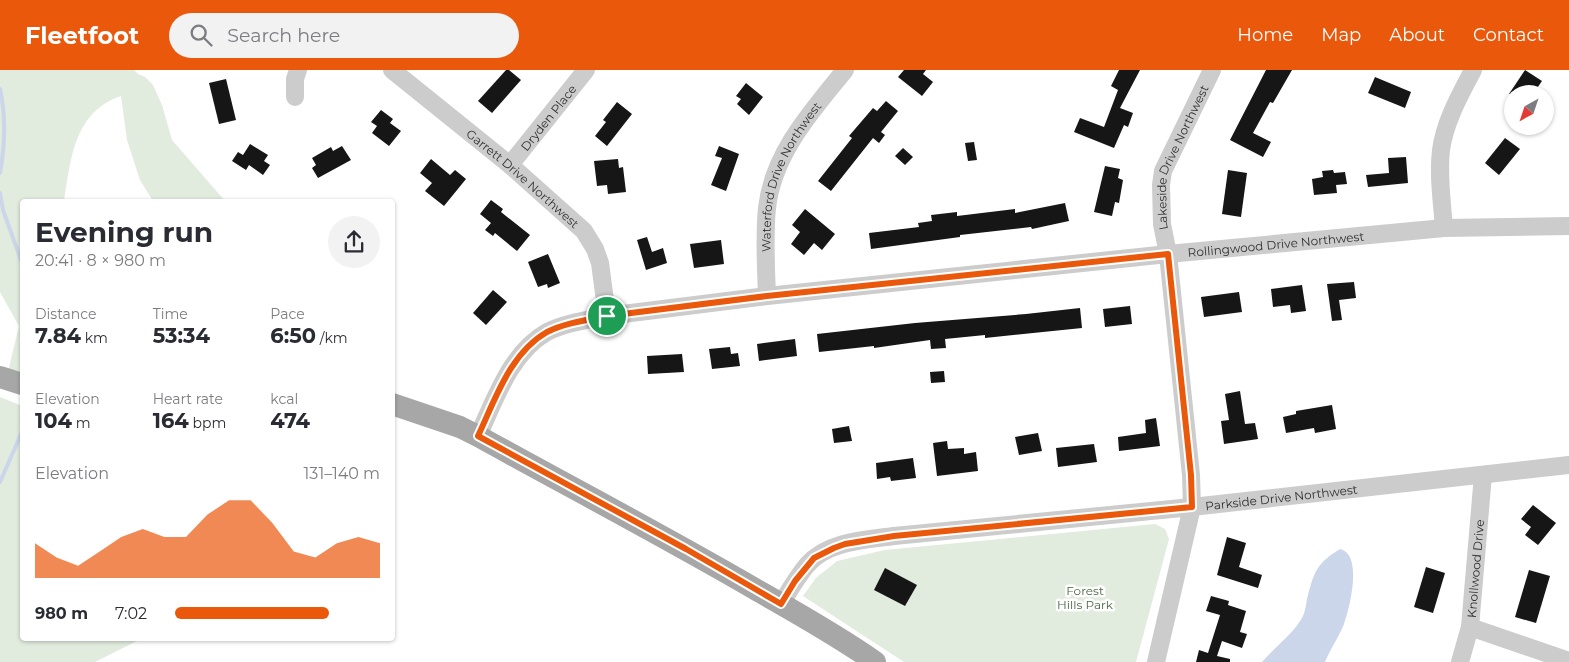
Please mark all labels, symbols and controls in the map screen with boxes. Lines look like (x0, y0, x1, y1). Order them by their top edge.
search box (169, 13, 519, 58)
text: Fleetfoot (25, 21, 139, 50)
icon: search (187, 21, 215, 49)
text: Search here (227, 24, 340, 47)
text: Home (1237, 24, 1293, 46)
text: Map (1321, 24, 1361, 46)
text: About (1389, 24, 1445, 46)
text: Contact (1473, 24, 1544, 46)
street label: Dryden Place (517, 81, 579, 153)
street label: Lakeside Drive Northwest (1153, 82, 1211, 231)
north arrow (1504, 85, 1554, 135)
map controls (1504, 85, 1554, 135)
street label: Waterford Drive Northwest (758, 99, 824, 252)
street label: Garrett Drive Northwest (464, 126, 583, 231)
text: Evening run (35, 215, 213, 249)
button: share (328, 216, 380, 268)
street label: Rollingwood Drive Northwest (1187, 228, 1365, 260)
text: 20:41 · 8 × 980 m (35, 251, 166, 270)
pin (586, 295, 628, 337)
icon: arrive (593, 302, 621, 330)
text: Distance (35, 305, 97, 323)
text: Time (153, 305, 188, 323)
text: Pace (270, 305, 305, 323)
text: 7.84 (35, 323, 81, 348)
text: 53:34 (153, 323, 210, 348)
text: 6:50 (270, 323, 316, 348)
text: km (81, 329, 108, 347)
text: /km (316, 329, 348, 347)
text: Elevation (35, 390, 100, 408)
text: Heart rate (153, 390, 223, 408)
text: kcal (270, 390, 298, 408)
text: 104 (35, 408, 72, 433)
text: 164 (153, 408, 189, 433)
text: 474 (270, 408, 310, 433)
text: m (72, 414, 91, 432)
text: bpm (189, 414, 226, 432)
text: Elevation (35, 464, 109, 483)
text: 131–140 m (304, 464, 380, 483)
street label: Parkside Drive Northwest (1204, 481, 1358, 513)
street label: Knollwood Drive (1463, 519, 1487, 618)
park label: Forest Hills Park (1057, 583, 1114, 612)
text: 980 m (35, 604, 88, 623)
text: 7:02 (115, 604, 147, 623)

